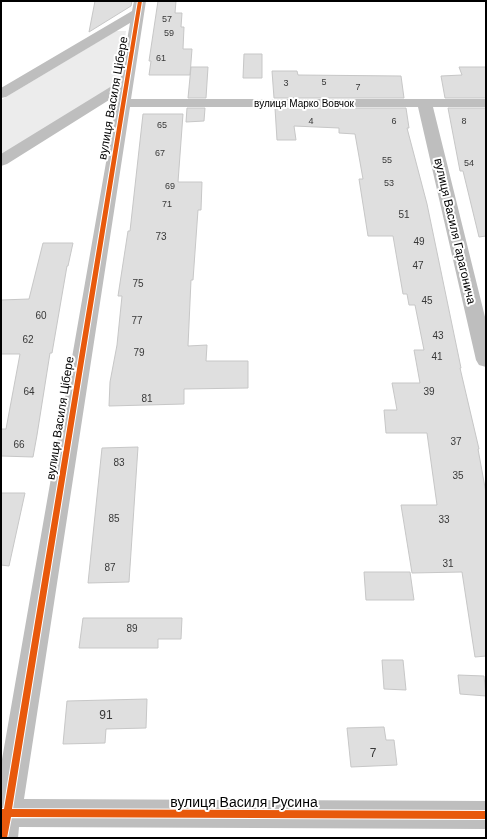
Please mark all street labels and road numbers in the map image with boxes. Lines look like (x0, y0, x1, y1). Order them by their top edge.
street label: вулиця Василя Цібере (95, 35, 131, 161)
street label: вулиця Марко Вовчок (254, 98, 355, 109)
street label: вулиця Василя Гарагонича (431, 157, 479, 306)
street label: вулиця Василя Цібере (43, 355, 77, 481)
street label: вулиця Василя Русина (170, 794, 318, 810)

